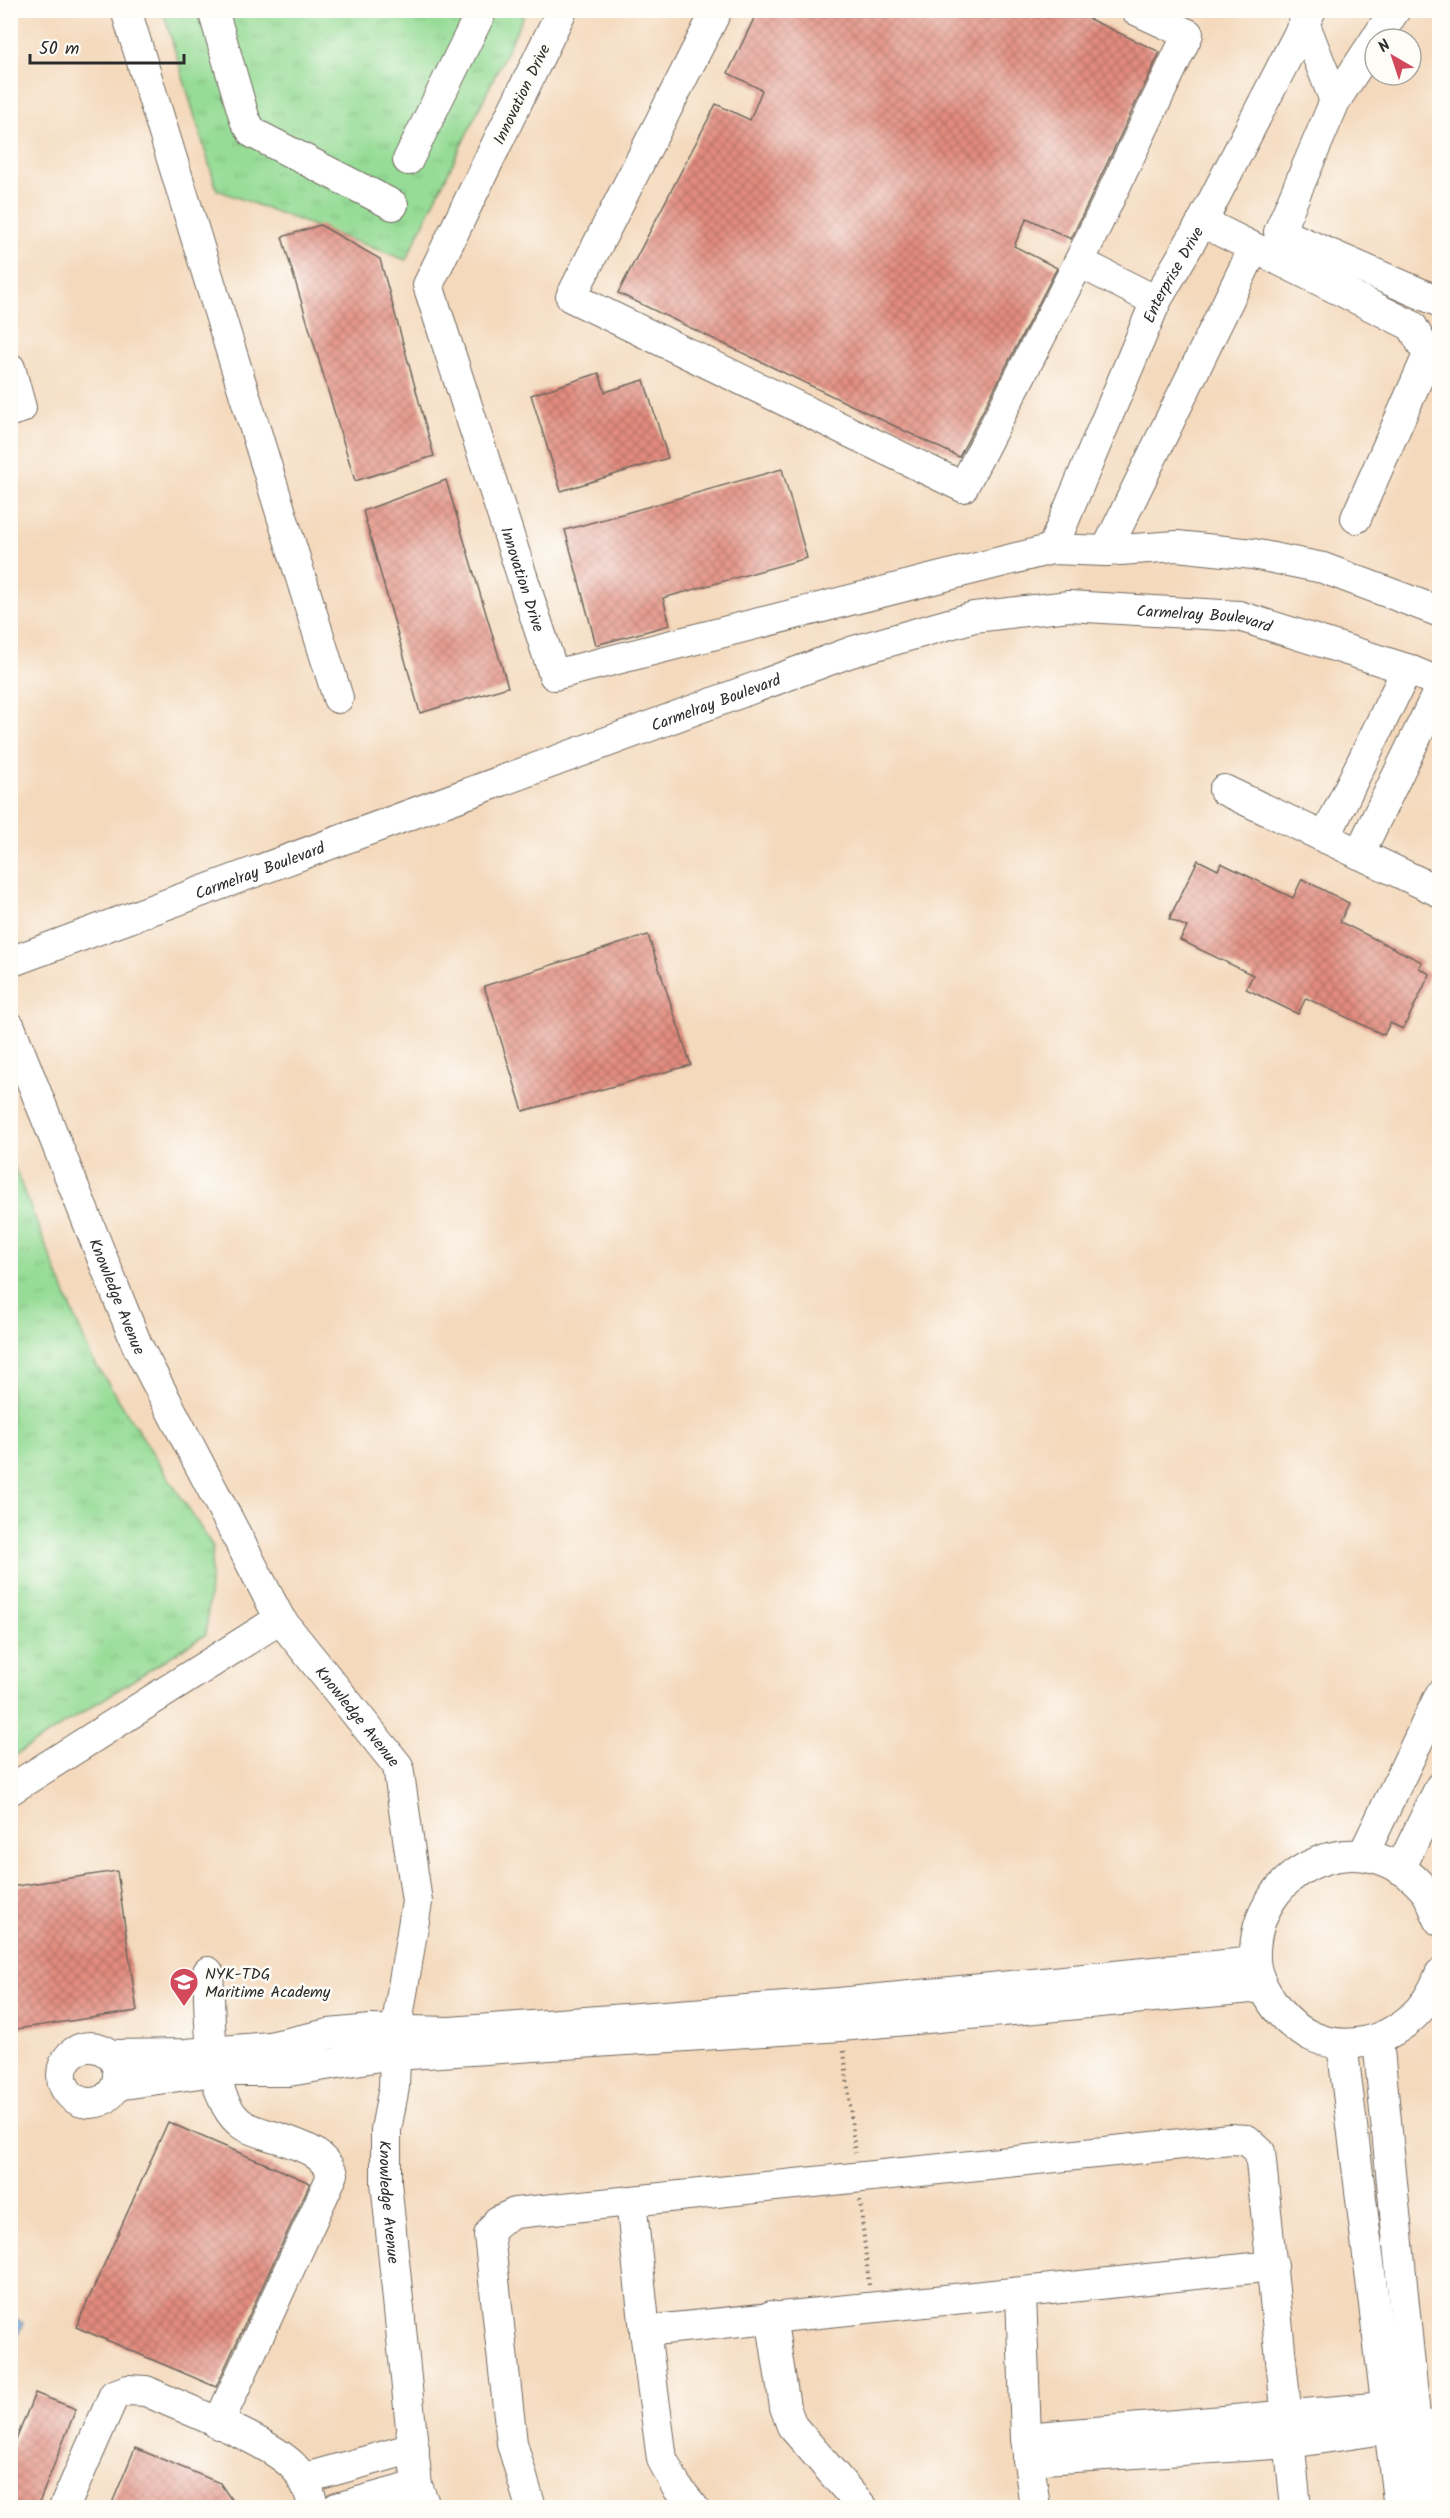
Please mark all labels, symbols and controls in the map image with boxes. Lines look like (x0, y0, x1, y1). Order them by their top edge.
scale bar (30, 27, 184, 65)
north arrow (1363, 27, 1423, 87)
text: N (1373, 34, 1396, 59)
text: 50 m (39, 35, 79, 64)
street label: Innovation Drive (487, 40, 557, 149)
street label: Enterprise Drive (1137, 222, 1211, 327)
street label: Innovation Drive (493, 524, 550, 635)
street label: Carmelray Boulevard (1136, 599, 1276, 640)
street label: Carmelray Boulevard (648, 668, 786, 739)
street label: Carmelray Boulevard (192, 836, 330, 907)
street label: Knowledge Avenue (82, 1235, 151, 1360)
street label: Knowledge Avenue (308, 1661, 405, 1773)
place label: NYK-TDG Maritime Academy (205, 1962, 331, 2005)
school or university icon: NYK-TDG Maritime Academy (168, 1966, 200, 2008)
street label: Knowledge Avenue (372, 2140, 405, 2265)

